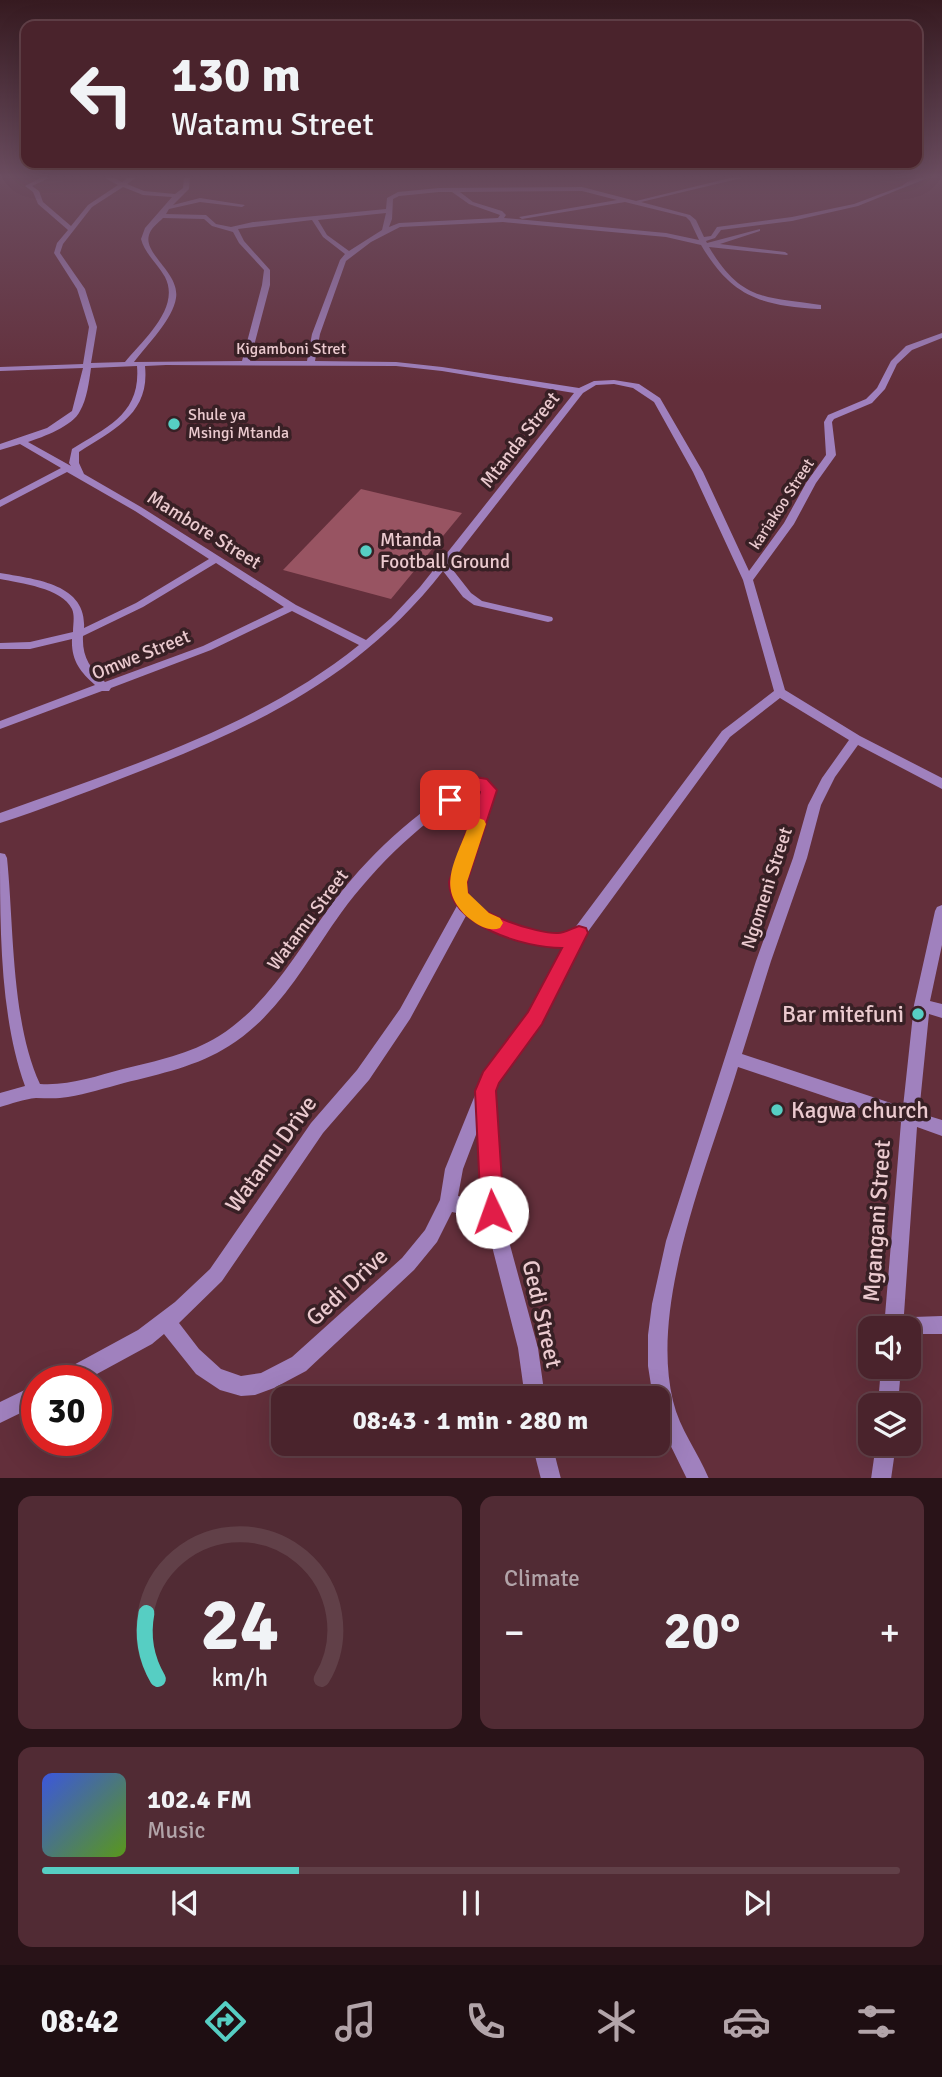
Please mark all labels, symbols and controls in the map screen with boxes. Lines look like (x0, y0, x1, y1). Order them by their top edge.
text: 130 m (171, 45, 301, 105)
icon: left (56, 49, 147, 140)
text: Watamu Street (171, 105, 374, 144)
street label: Kigamboni Stret (236, 339, 346, 359)
street label: Mtanda Street (475, 387, 565, 493)
place label: Shule ya Msingi Mtanda (188, 405, 289, 443)
marker: Shule ya Msingi Mtanda (166, 416, 182, 432)
street label: kariakoo Street (745, 454, 819, 553)
street label: Mambore Street (143, 485, 266, 575)
place label: Mtanda Football Ground (380, 528, 510, 574)
marker: Mtanda Football Ground (358, 543, 374, 559)
street label: Omwe Street (88, 624, 194, 686)
pin (420, 770, 480, 830)
icon: arrive (431, 781, 469, 819)
street label: Ngomeni Street (736, 824, 798, 952)
street label: Watamu Street (262, 864, 354, 975)
place label: Bar mitefuni (782, 1000, 904, 1029)
marker: Bar mitefuni (910, 1006, 926, 1022)
street label: Watamu Drive (219, 1090, 323, 1218)
place label: Kagwa church (791, 1096, 929, 1125)
marker: Kagwa church (769, 1102, 785, 1118)
street label: Mgangani Street (857, 1139, 897, 1303)
position arrow (455, 1175, 529, 1249)
street label: Gedi Drive (300, 1242, 394, 1332)
street label: Gedi Street (516, 1257, 568, 1371)
map controls (858, 1316, 921, 1456)
button: sound (858, 1316, 921, 1379)
speed limit sign: 30 (21, 1365, 112, 1456)
button: layers (858, 1393, 921, 1456)
text: 08:43 · 1 min · 280 m (353, 1405, 588, 1437)
text: Climate (504, 1564, 580, 1593)
text: 24 (201, 1581, 279, 1670)
text: 20° (664, 1599, 740, 1663)
text: − (504, 1609, 525, 1656)
text: + (879, 1609, 900, 1656)
text: km/h (212, 1661, 268, 1692)
text: 102.4 FM (147, 1784, 252, 1816)
text: Music (147, 1816, 205, 1845)
icon: previous (166, 1884, 204, 1922)
icon: pause (452, 1884, 490, 1922)
icon: next (738, 1884, 776, 1922)
icon: directions (201, 1997, 250, 2046)
icon: music (331, 1997, 380, 2046)
icon: phone (461, 1997, 510, 2046)
icon: climate (592, 1997, 641, 2046)
icon: car (722, 1997, 771, 2046)
icon: filters (852, 1997, 901, 2046)
text: 08:42 (41, 2002, 119, 2041)

